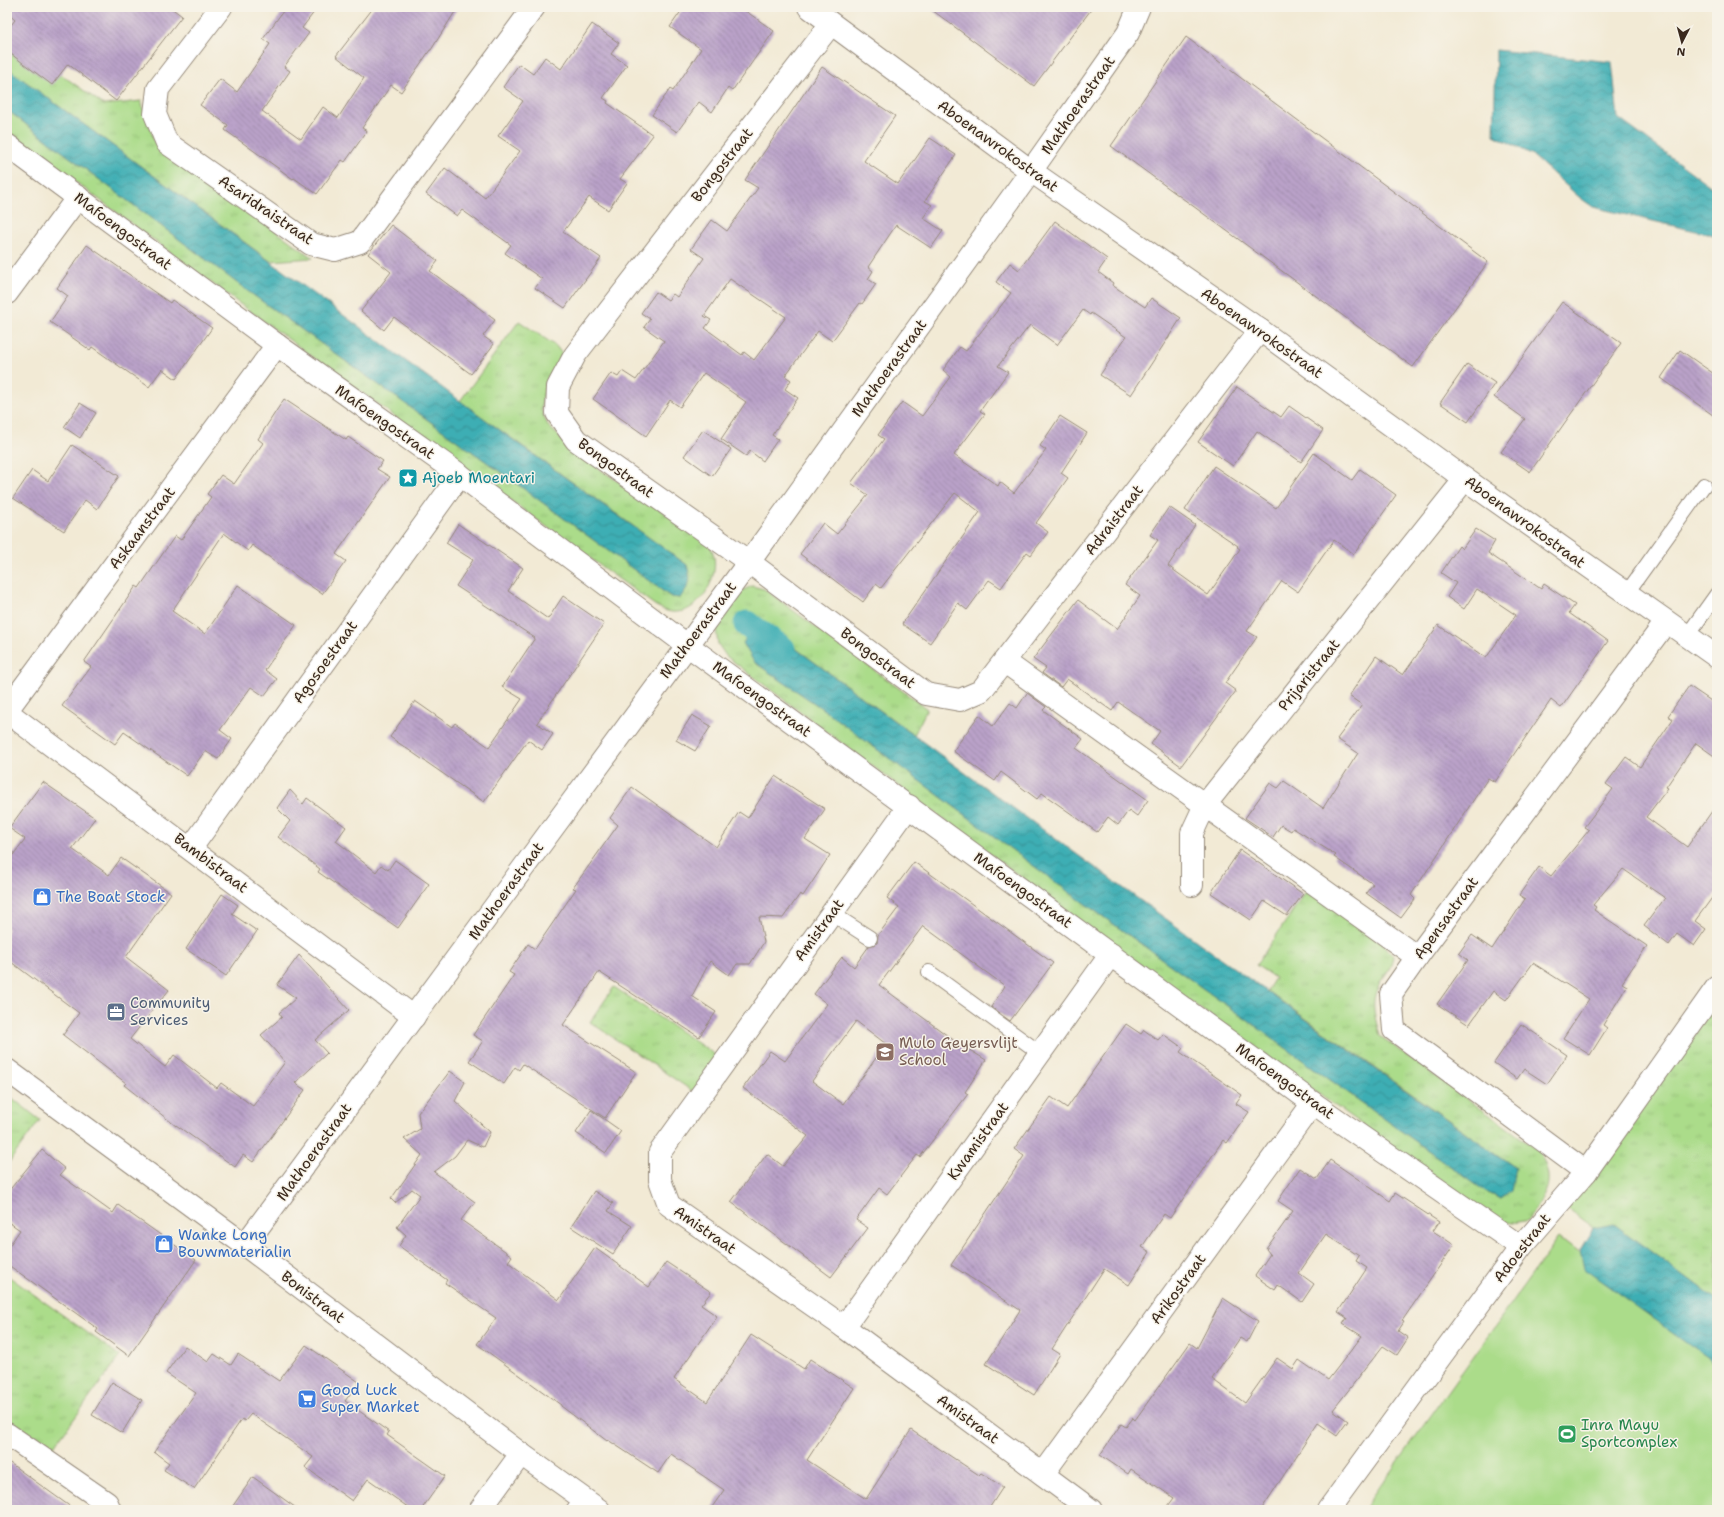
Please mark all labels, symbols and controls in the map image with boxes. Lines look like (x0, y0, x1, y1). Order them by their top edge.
north arrow (1662, 22, 1702, 62)
text: N (1676, 44, 1686, 59)
street label: Mathoerastraat (1036, 52, 1120, 158)
street label: Aboenawrokostraat (934, 95, 1062, 197)
street label: Bongostraat (687, 124, 757, 206)
street label: Asaridraistraat (214, 171, 318, 249)
street label: Mafoengostraat (70, 188, 176, 274)
street label: Aboenawrokostraat (1197, 283, 1327, 383)
street label: Mathoerastraat (847, 315, 931, 421)
street label: Mafoengostraat (331, 380, 439, 464)
street label: Bongostraat (574, 434, 658, 502)
place icon: Ajoeb Moentari (397, 467, 419, 489)
place label: Ajoeb Moentari (422, 468, 535, 488)
street label: Aboenawrokostraat (1461, 471, 1589, 573)
street label: Adraistraat (1080, 481, 1148, 559)
street label: Askaanstraat (104, 483, 180, 573)
street label: Mathoerastraat (655, 578, 741, 682)
street label: Agosoestraat (288, 616, 362, 708)
street label: Bongostraat (836, 623, 920, 693)
street label: Prijaristraat (1274, 635, 1344, 715)
street label: Mafoengostraat (709, 656, 815, 742)
street label: Bambistraat (170, 828, 252, 898)
street label: Mathoerastraat (464, 838, 548, 944)
street label: Mafoengostraat (970, 847, 1076, 933)
street label: Apensastraat (1409, 873, 1483, 963)
shop icon: The Boat Stock (31, 886, 53, 908)
place label: The Boat Stock (56, 887, 165, 907)
street label: Amistraat (790, 895, 848, 965)
place label: Community Services (130, 993, 210, 1030)
office icon: Community Services (105, 1001, 127, 1023)
place label: Mulo Geyersvlijt School (899, 1033, 1018, 1070)
street label: Mafoengostraat (1232, 1038, 1338, 1124)
school or university icon: Mulo Geyersvlijt School (874, 1041, 896, 1063)
street label: Kwamistraat (943, 1098, 1013, 1184)
street label: Mathoerastraat (272, 1099, 356, 1205)
street label: Amistraat (670, 1201, 740, 1259)
street label: Adoestraat (1489, 1209, 1555, 1287)
place label: Wanke Long Bouwmaterialin (178, 1225, 291, 1262)
shop icon: Wanke Long Bouwmaterialin (153, 1233, 175, 1255)
street label: Arikostraat (1146, 1250, 1210, 1328)
street label: Bonistraat (277, 1266, 349, 1328)
place label: Good Luck Super Market (321, 1380, 419, 1417)
supermarket icon: Good Luck Super Market (296, 1388, 318, 1410)
street label: Amistraat (933, 1390, 1003, 1448)
place label: Inra Mayu Sportcomplex (1581, 1415, 1678, 1452)
sports icon: Inra Mayu Sportcomplex (1556, 1423, 1578, 1445)

